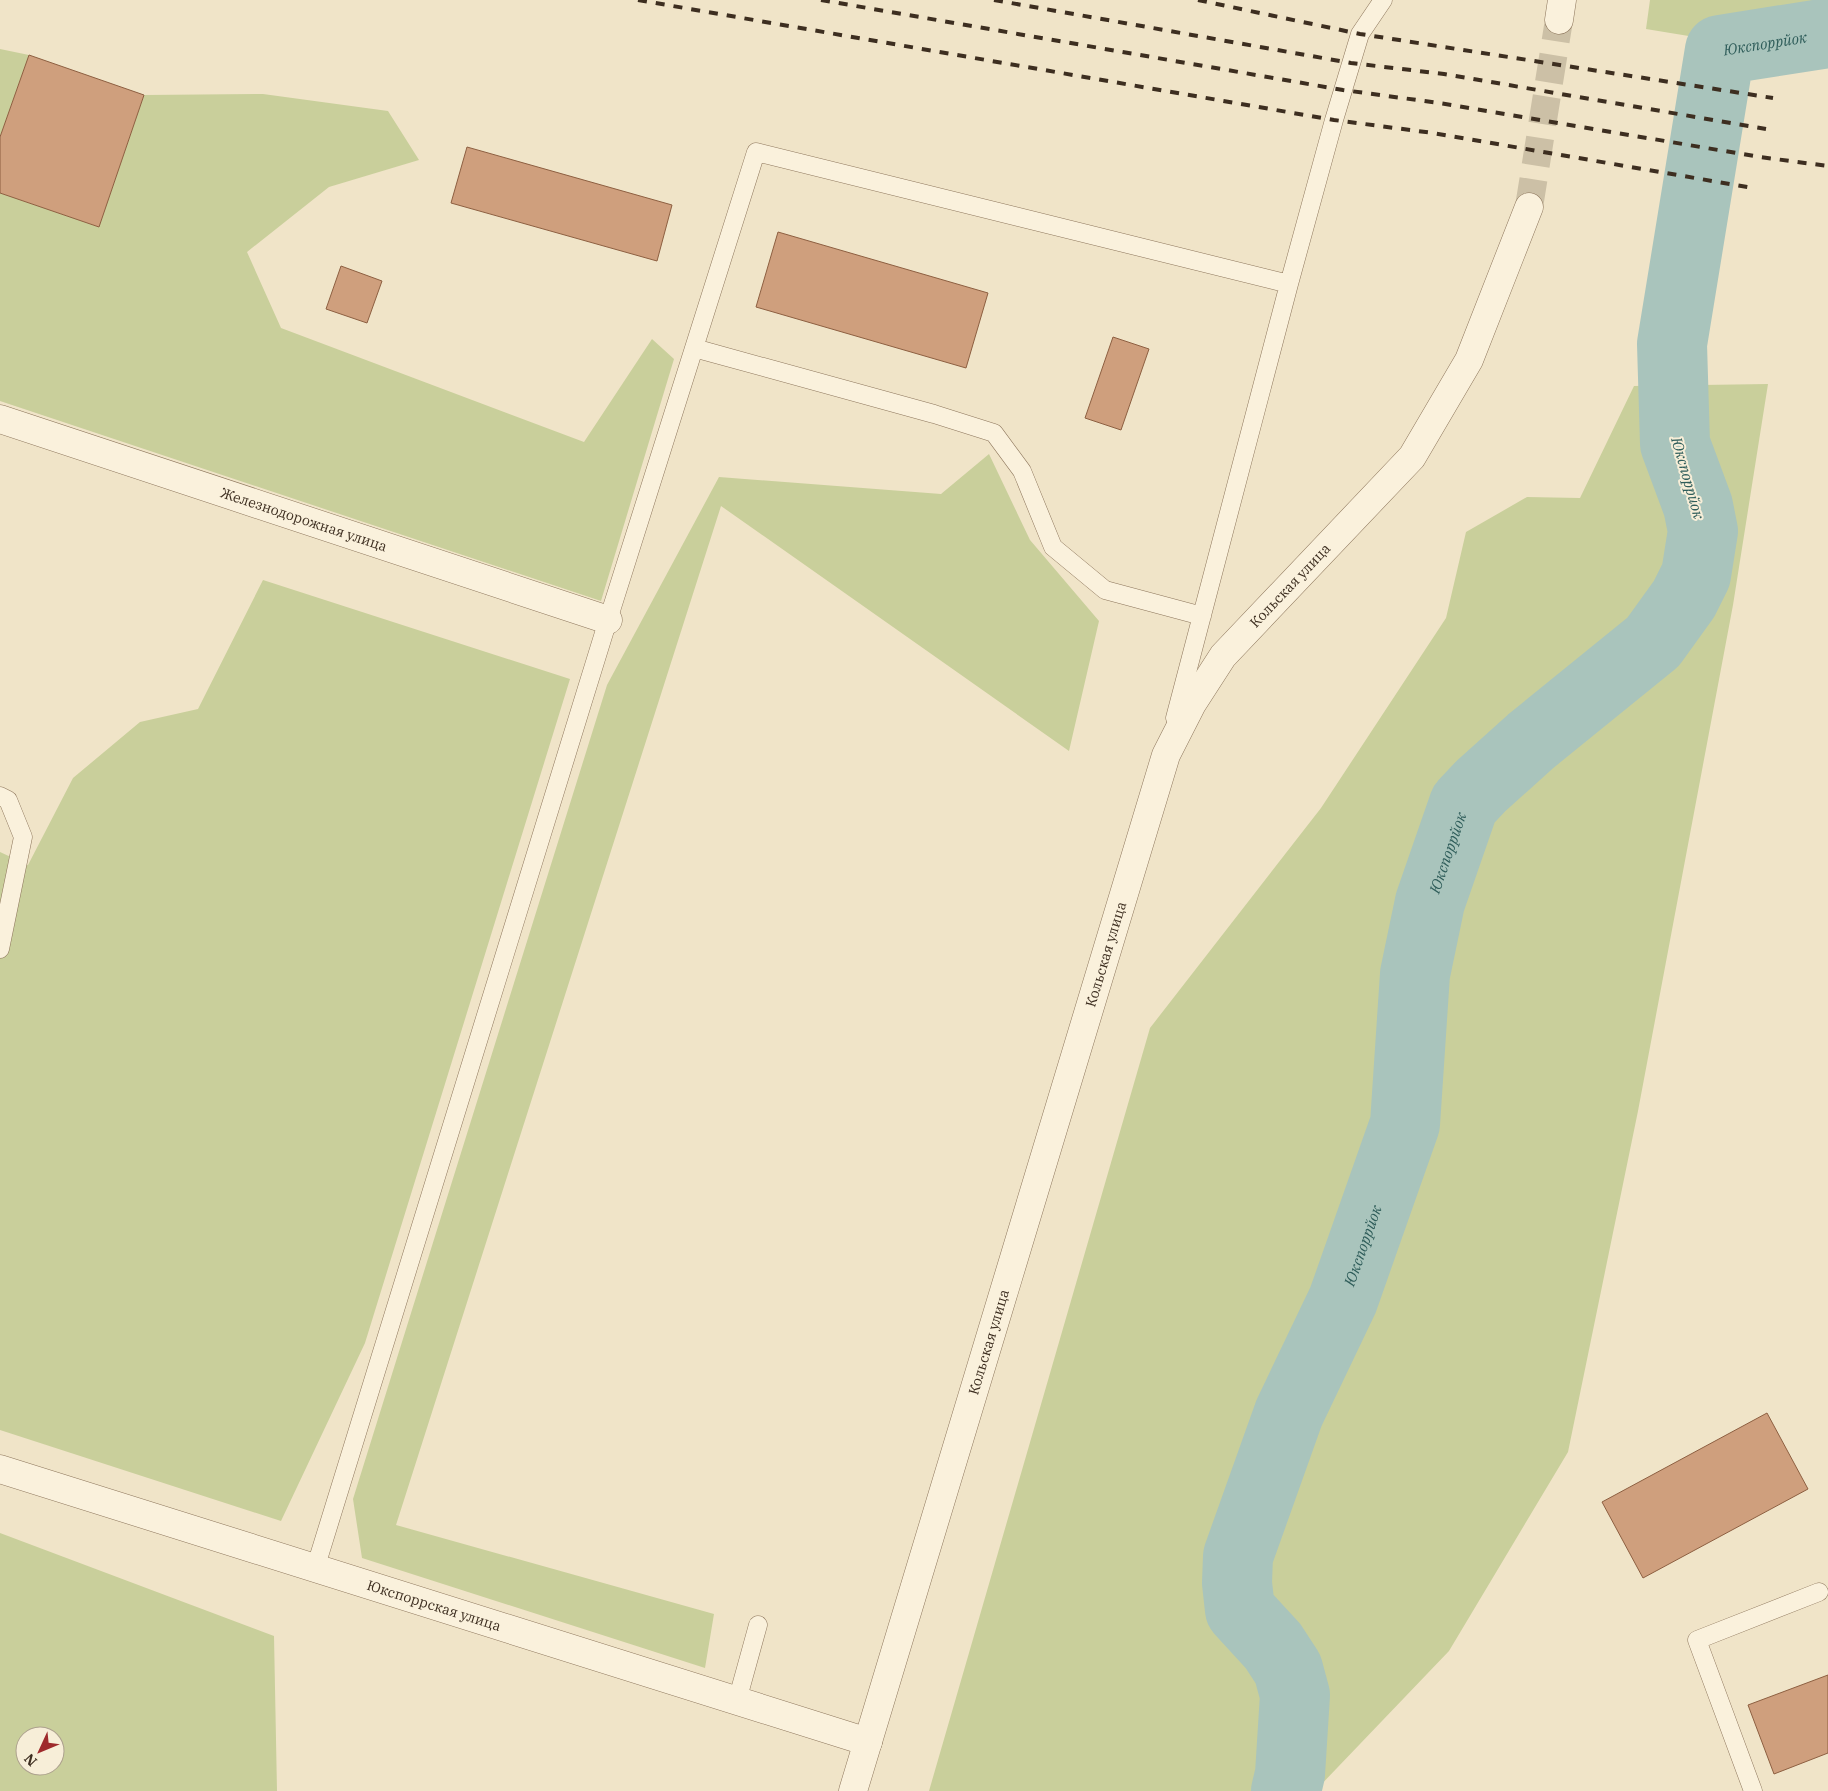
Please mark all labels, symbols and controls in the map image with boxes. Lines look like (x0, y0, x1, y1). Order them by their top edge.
water label: Юкспоррйок (1721, 27, 1809, 59)
water label: Юкспоррйок (1667, 434, 1709, 522)
street label: Железнодорожная улица (218, 483, 390, 555)
street label: Кольская улица (1246, 539, 1334, 631)
water label: Юкспоррйок (1424, 809, 1470, 896)
street label: Кольская улица (1081, 899, 1130, 1009)
water label: Юкспоррйок (1339, 1202, 1385, 1289)
street label: Кольская улица (964, 1287, 1013, 1397)
street label: Юкспоррская улица (365, 1576, 504, 1635)
north arrow (15, 1726, 65, 1776)
text: N (20, 1750, 41, 1770)

